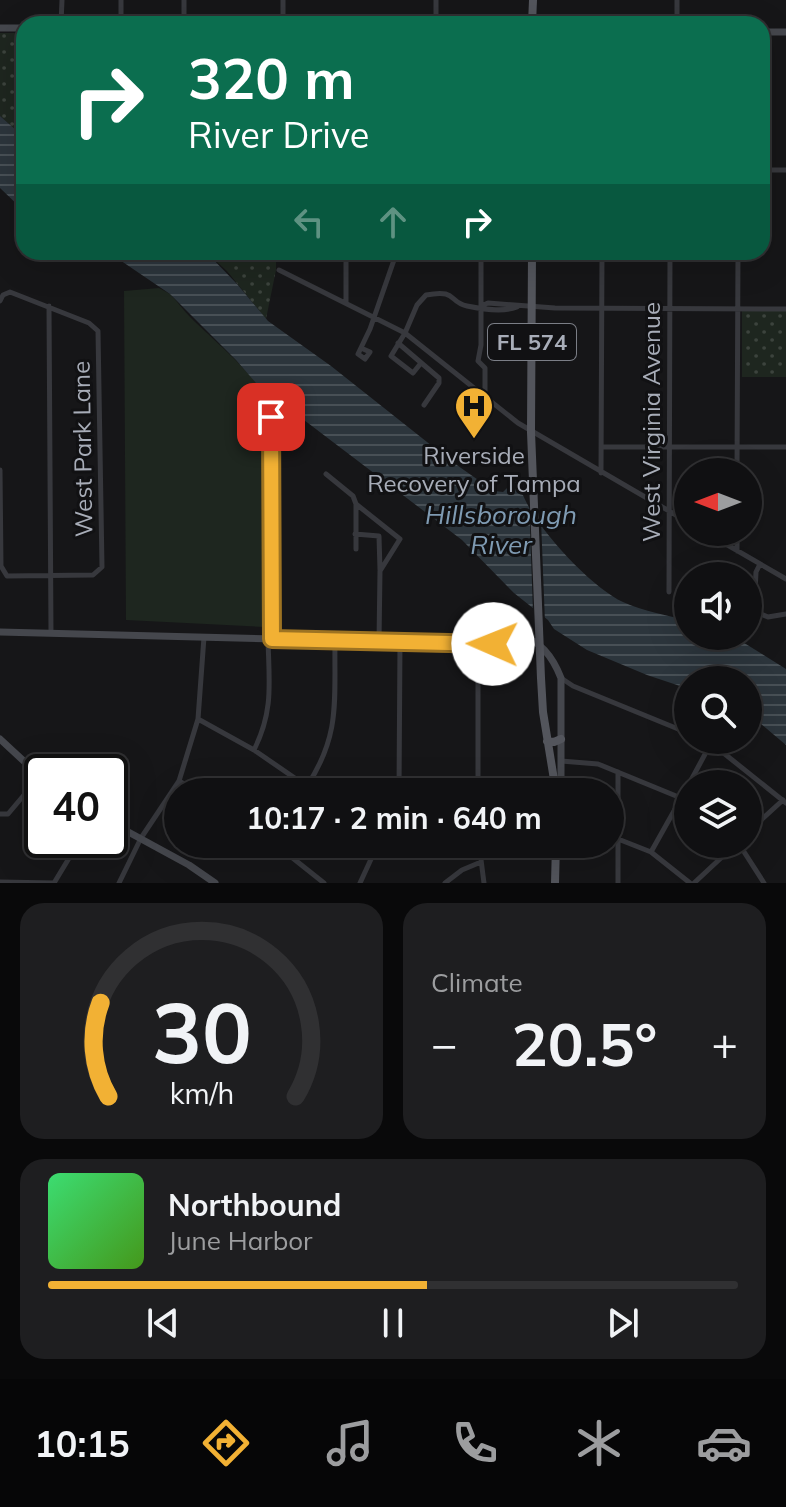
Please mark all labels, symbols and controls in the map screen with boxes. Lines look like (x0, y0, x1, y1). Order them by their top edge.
text: 320 m (188, 43, 355, 113)
icon: right (56, 48, 160, 152)
text: River Drive (188, 112, 369, 157)
icon: left (287, 200, 331, 244)
icon: ahead (371, 200, 415, 244)
icon: right (455, 200, 499, 244)
street label: West Virginia Avenue (636, 302, 666, 542)
road number: FL 574 (488, 324, 576, 360)
street label: West Park Lane (65, 361, 99, 537)
pin (237, 383, 305, 451)
hospital icon: Riverside Recovery of Tampa (453, 385, 495, 440)
icon: arrive (249, 395, 293, 439)
place label: Riverside Recovery of Tampa (367, 440, 581, 498)
north arrow (674, 458, 762, 546)
map controls (674, 458, 762, 858)
water label: Hillsborough River (425, 498, 577, 561)
button: sound (674, 562, 762, 650)
position arrow (451, 602, 535, 686)
button: search (674, 666, 762, 754)
speed limit sign: 40 (24, 754, 128, 858)
button: layers (674, 770, 762, 858)
text: 10:17 · 2 min · 640 m (246, 799, 542, 837)
text: Climate (431, 966, 523, 999)
text: 30 (152, 979, 251, 1084)
text: 20.5° (512, 1006, 657, 1081)
text: − (431, 1016, 457, 1071)
text: + (712, 1016, 738, 1071)
text: km/h (169, 1075, 234, 1111)
text: Northbound (168, 1186, 341, 1224)
text: June Harbor (168, 1224, 313, 1257)
icon: previous (141, 1301, 185, 1345)
icon: pause (371, 1301, 415, 1345)
icon: next (601, 1301, 645, 1345)
icon: directions (198, 1415, 254, 1471)
icon: music (322, 1415, 378, 1471)
icon: phone (447, 1415, 503, 1471)
icon: climate (571, 1415, 627, 1471)
icon: car (696, 1415, 752, 1471)
text: 10:15 (34, 1421, 130, 1466)

